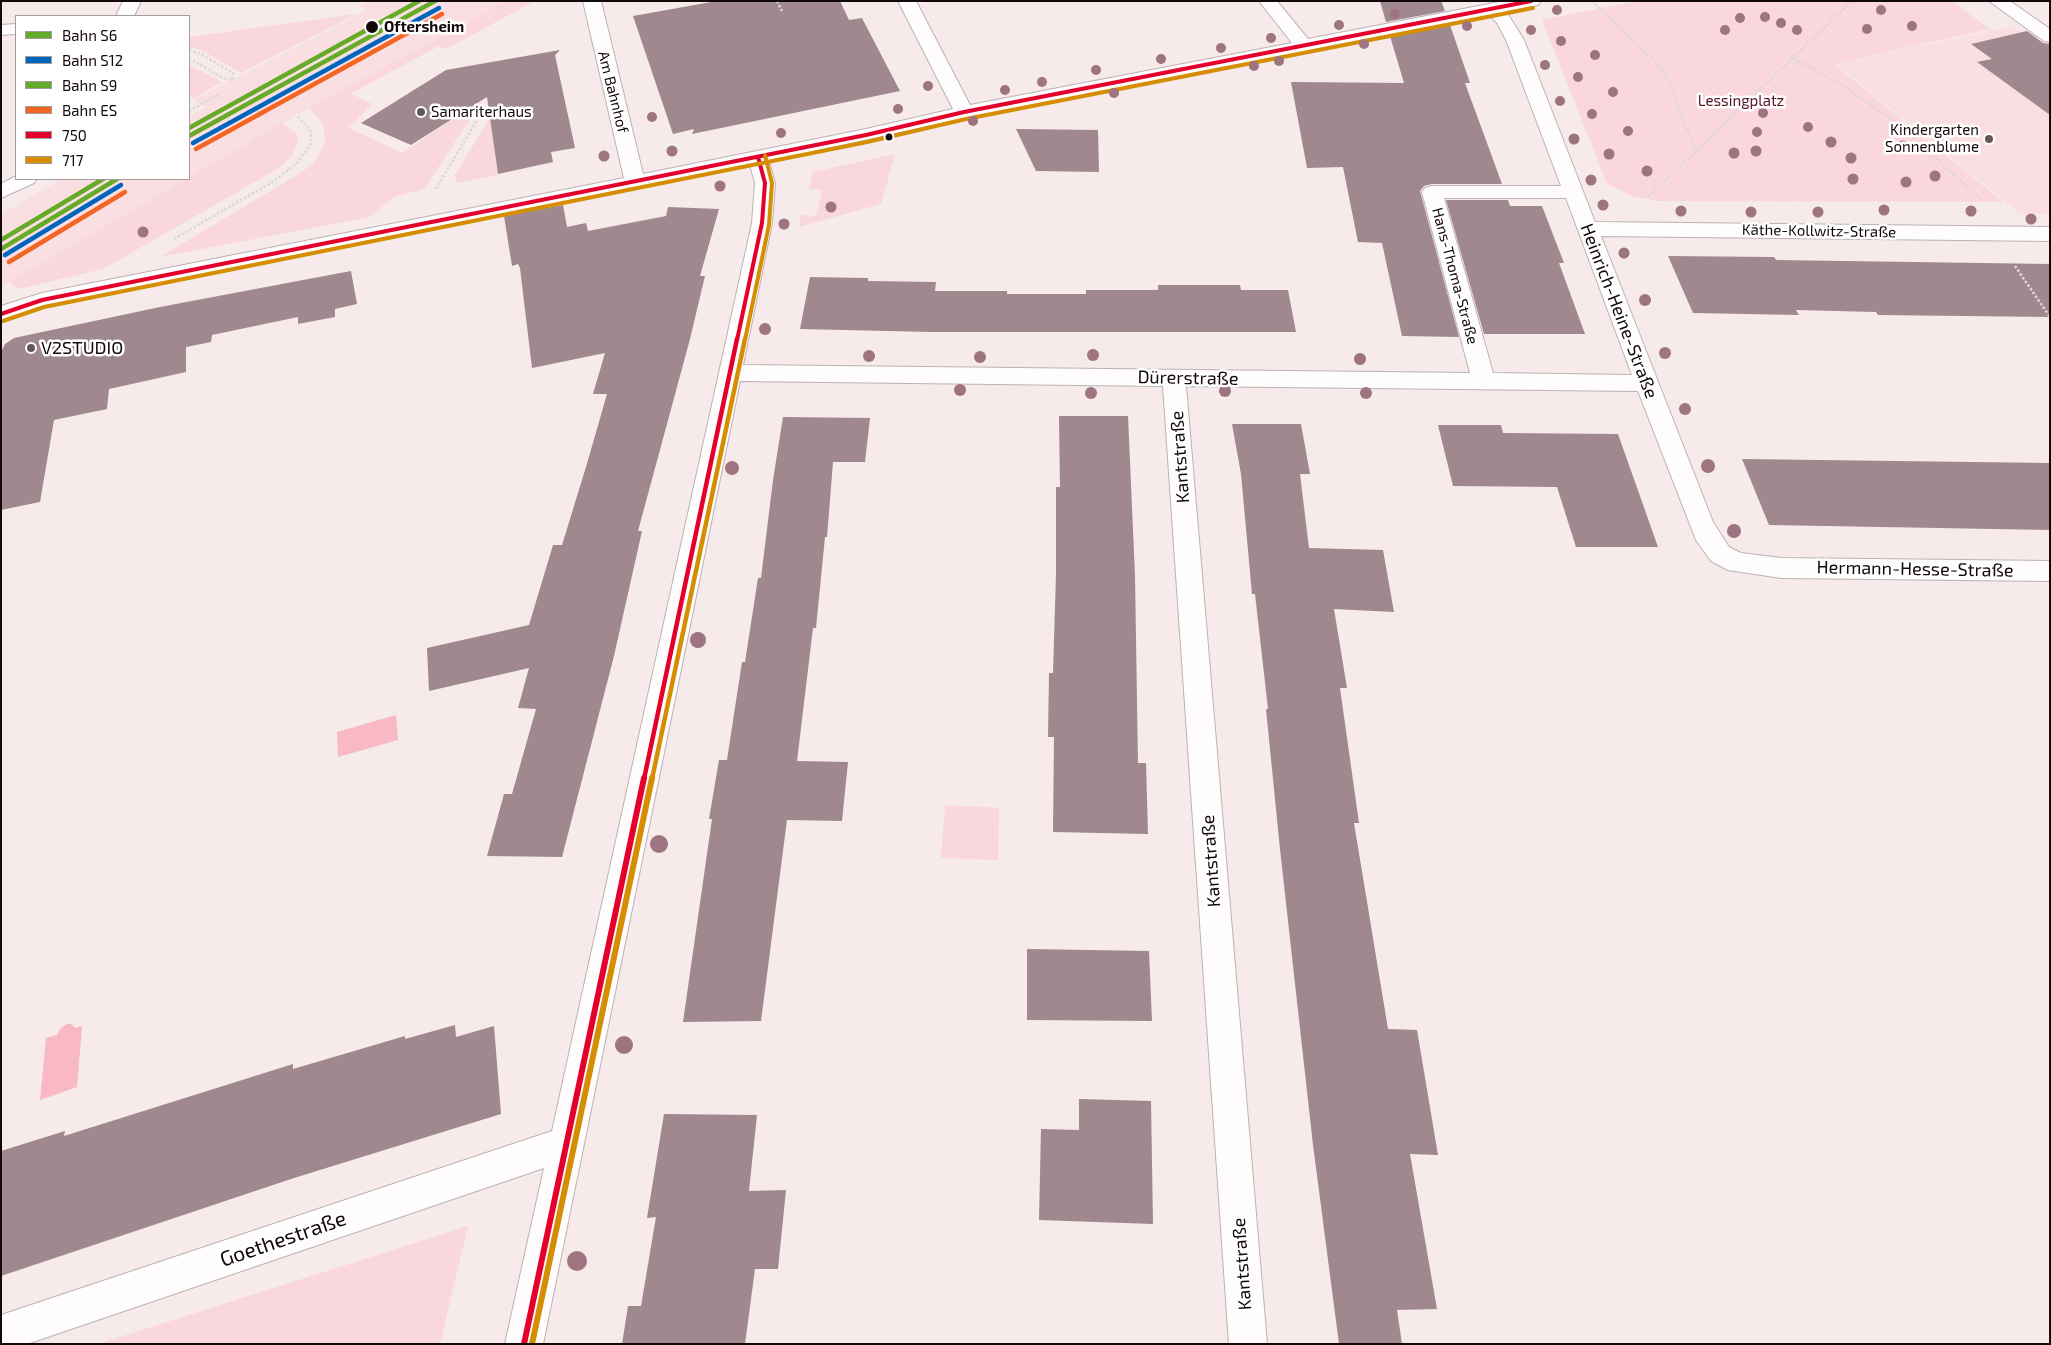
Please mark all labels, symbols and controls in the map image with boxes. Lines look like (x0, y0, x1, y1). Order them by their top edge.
legend (15, 15, 190, 180)
place label: Oftersheim (384, 18, 464, 36)
marker: Oftersheim (364, 19, 380, 35)
text: Bahn S6 (62, 26, 117, 44)
street label: Am Bahnhof (594, 49, 632, 135)
text: Bahn S12 (62, 51, 123, 69)
text: Bahn S9 (62, 76, 117, 94)
park label: Lessingplatz (1698, 92, 1784, 110)
text: Bahn ES (62, 101, 117, 119)
place label: Samariterhaus (431, 103, 532, 121)
marker: Samariterhaus (415, 106, 427, 118)
place label: Kindergarten Sonnenblume (1885, 121, 1979, 156)
text: 750 (62, 126, 87, 144)
unlabelled marker (884, 132, 894, 142)
marker: Kindergarten Sonnenblume (1983, 133, 1995, 145)
text: 717 (62, 151, 83, 169)
street label: Hans-Thoma-Straße (1428, 206, 1482, 346)
street label: Heinrich-Heine-Straße (1576, 221, 1662, 401)
street label: Käthe-Kollwitz-Straße (1742, 221, 1896, 241)
place label: V2STUDIO (41, 337, 123, 359)
marker: V2STUDIO (25, 342, 37, 354)
street label: Dürerstraße (1137, 366, 1239, 390)
street label: Kantstraße (1166, 410, 1194, 504)
street label: Hermann-Hesse-Straße (1816, 556, 2014, 582)
street label: Kantstraße (1197, 814, 1225, 908)
street label: Goethestraße (217, 1206, 349, 1272)
street label: Kantstraße (1228, 1217, 1256, 1311)

